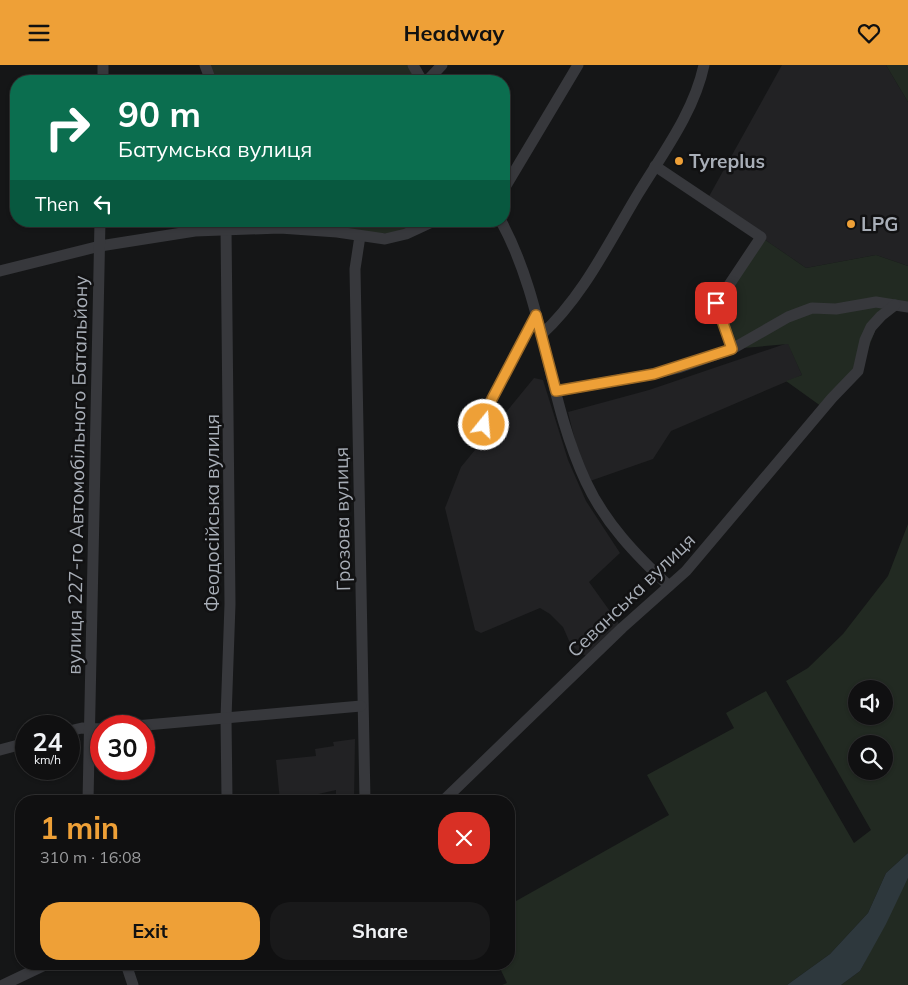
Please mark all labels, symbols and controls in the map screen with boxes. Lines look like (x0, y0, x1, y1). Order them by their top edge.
icon: menu (25, 19, 53, 47)
text: Headway (403, 19, 505, 47)
icon: heart (855, 19, 883, 47)
text: 90 m (118, 92, 201, 136)
icon: right (35, 95, 100, 160)
text: Батумська вулиця (118, 135, 312, 163)
place label: Tyreplus (689, 149, 765, 173)
marker: Tyreplus (673, 155, 685, 167)
icon: left (89, 190, 117, 218)
text: Then (35, 192, 79, 216)
place label: LPG (861, 212, 898, 236)
marker: LPG (845, 218, 857, 230)
street label: вулиця 227-го Автомобільного Батальйону (62, 275, 92, 675)
pin (695, 282, 737, 324)
icon: arrive (702, 289, 730, 317)
position arrow (457, 398, 509, 450)
street label: Феодосійська вулиця (200, 414, 224, 612)
street label: Грозова вулиця (329, 447, 355, 591)
street label: Севанська вулиця (562, 528, 700, 662)
map controls (848, 680, 893, 780)
button: sound (848, 680, 893, 725)
speed limit sign: 30 (90, 715, 155, 780)
text: 24 (32, 726, 63, 757)
button: search (848, 735, 893, 780)
text: km/h (34, 752, 61, 767)
text: 1 min (40, 809, 119, 847)
button: close (438, 812, 490, 864)
text: 310 m · 16:08 (40, 847, 141, 867)
button: Exit (40, 902, 260, 960)
button: Share (270, 902, 490, 960)

